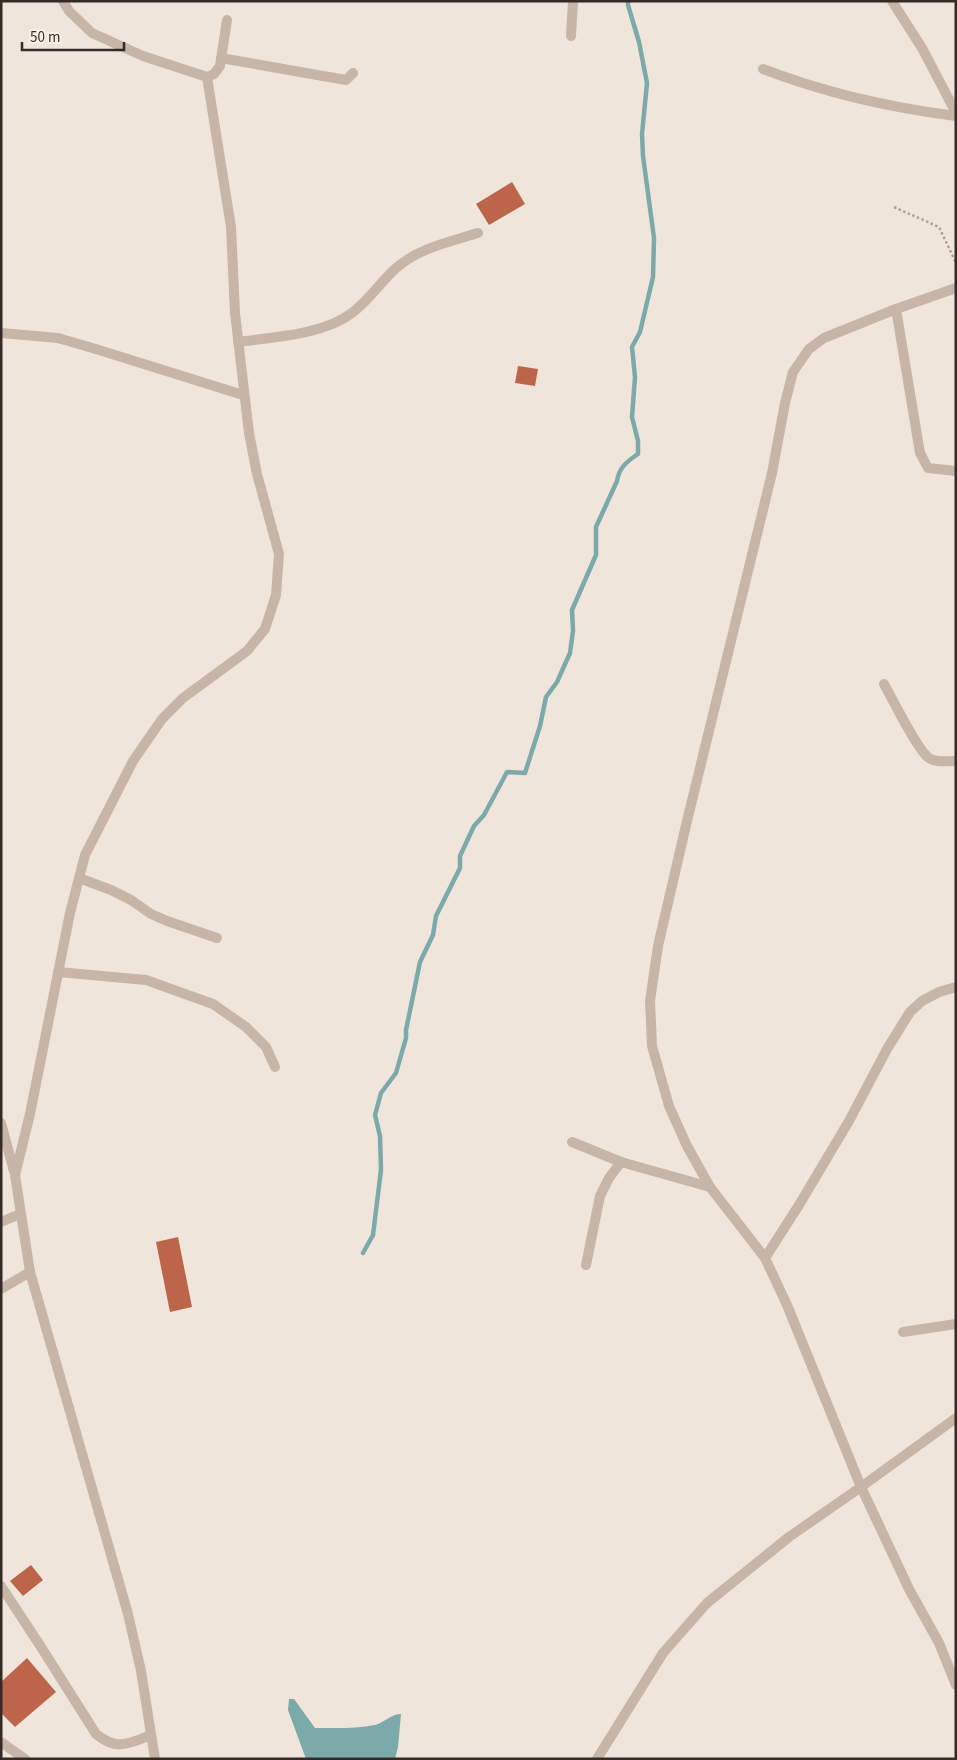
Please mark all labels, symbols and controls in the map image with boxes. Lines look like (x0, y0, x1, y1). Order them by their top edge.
scale bar (22, 20, 125, 52)
text: 50 m (30, 27, 60, 48)

